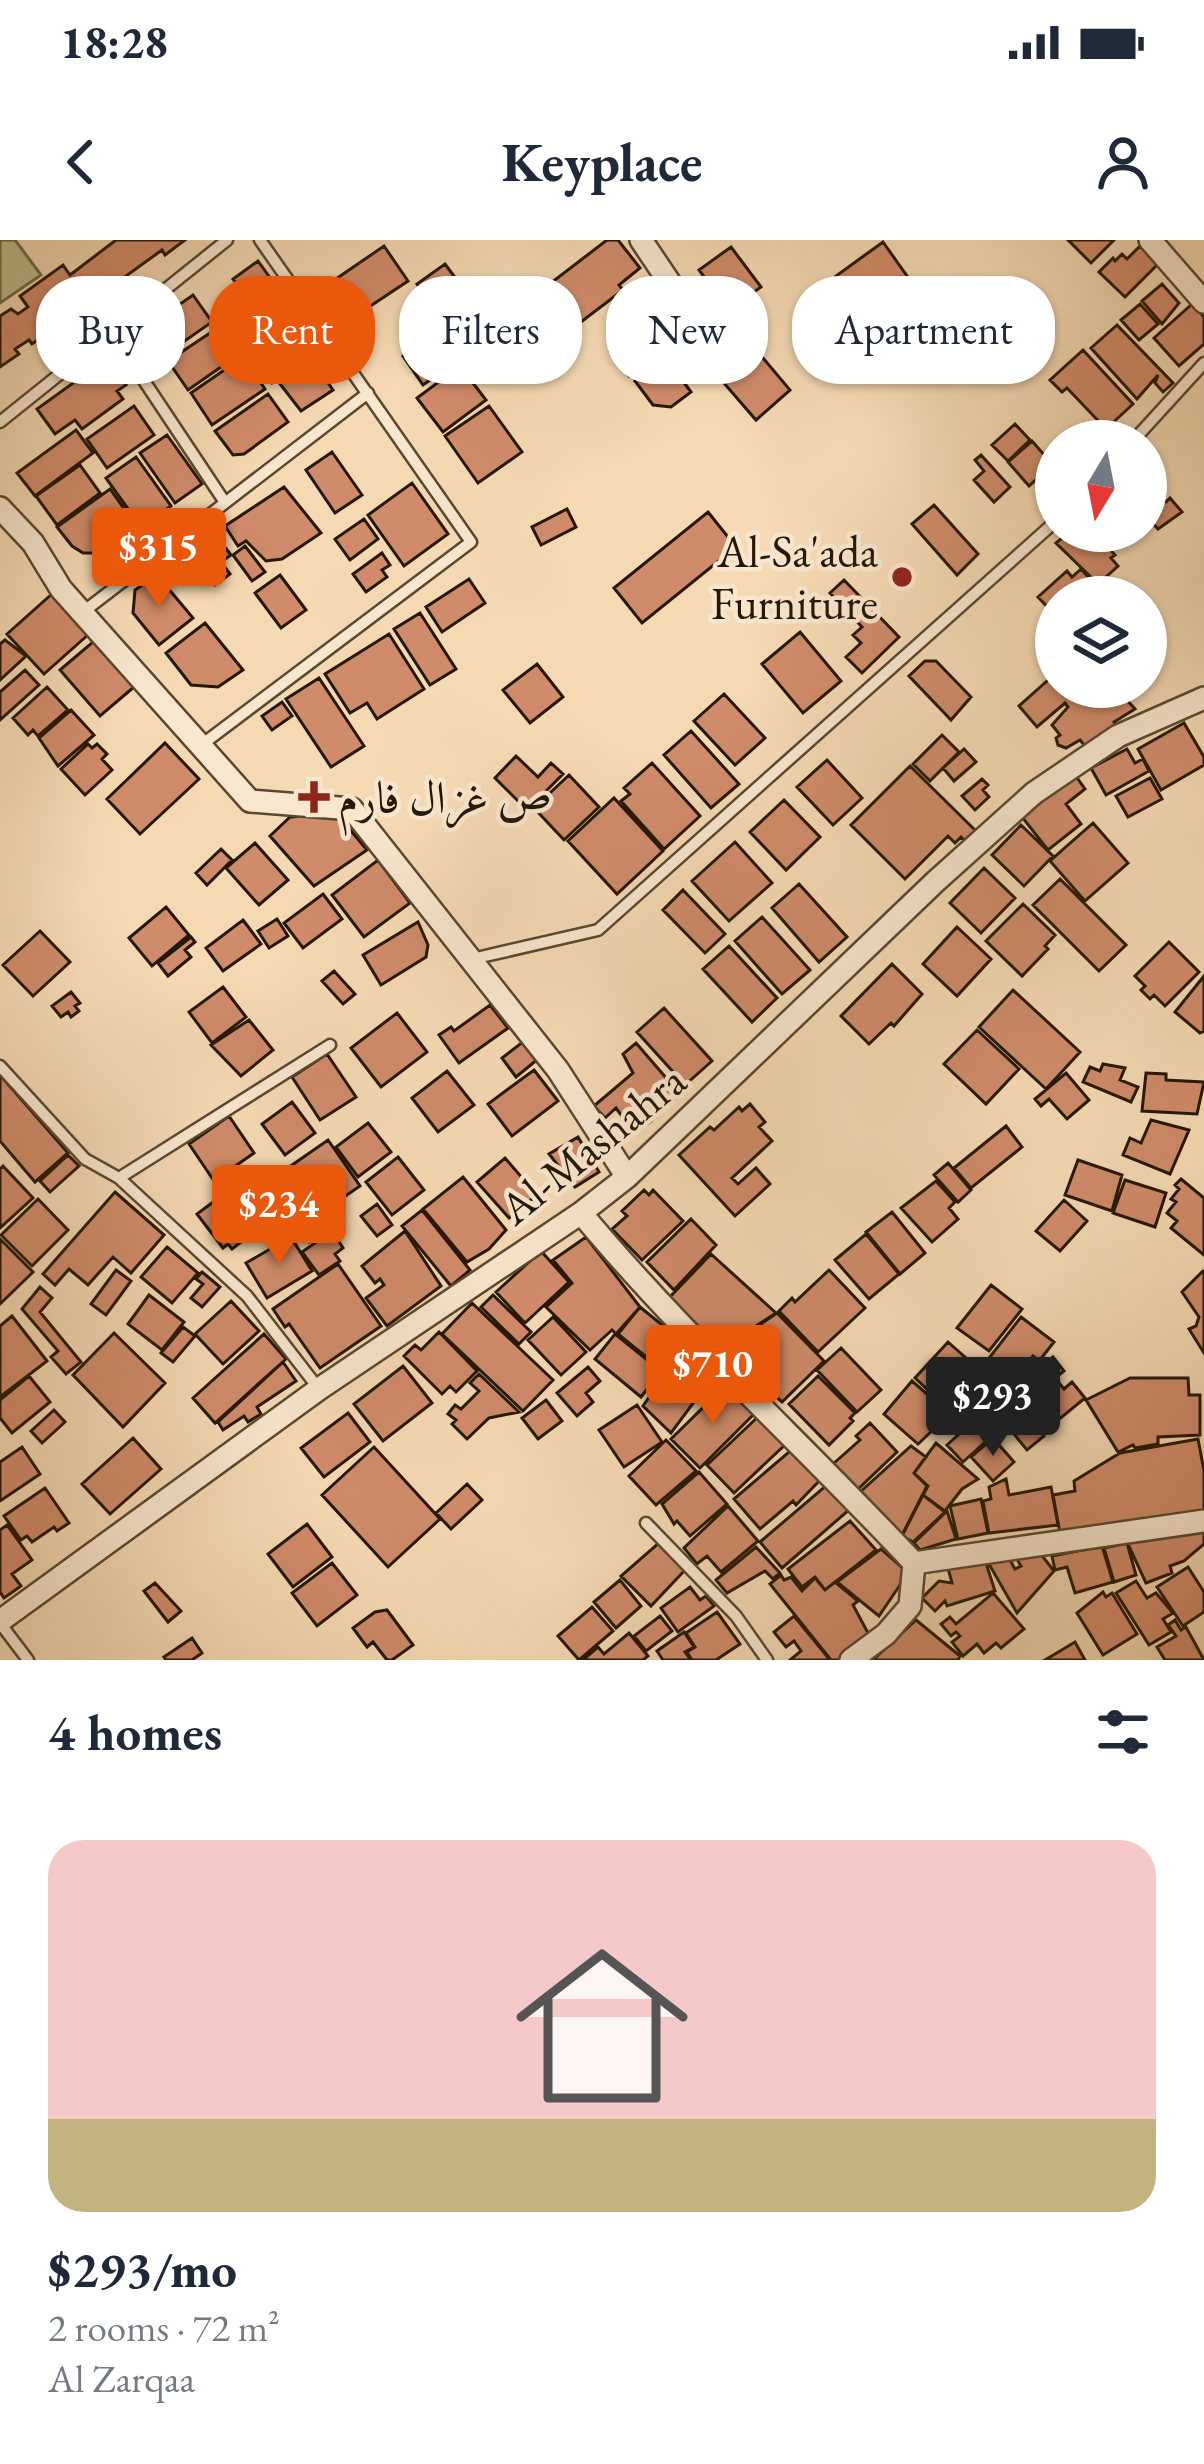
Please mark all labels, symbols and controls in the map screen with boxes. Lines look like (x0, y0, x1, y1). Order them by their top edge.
text: 18:28 (60, 13, 168, 71)
text: Keyplace (501, 127, 703, 197)
icon: back (48, 129, 114, 195)
icon: person (1090, 129, 1156, 195)
chip: Buy (36, 276, 185, 384)
chip: Rent (209, 276, 375, 384)
chip: Filters (399, 276, 582, 384)
chip: New (606, 276, 768, 384)
chip: Apartment (792, 276, 1055, 384)
north arrow (1035, 420, 1167, 552)
map controls (1035, 420, 1167, 708)
pin: $315 (88, 508, 230, 610)
text: $315 (119, 521, 199, 572)
place label: Al-Sa'ada Furniture (711, 522, 878, 632)
marker: Al-Sa'ada Furniture (889, 564, 915, 590)
button: layers (1035, 576, 1167, 708)
place label: ص غزال فارم (338, 768, 552, 837)
marker: ص غزال فارم (301, 784, 327, 810)
street label: Al-Mashahra (486, 1051, 697, 1238)
pin: $234 (208, 1165, 350, 1267)
text: $234 (239, 1178, 319, 1229)
pin: $710 (642, 1325, 784, 1427)
text: $710 (673, 1338, 753, 1389)
pin: $293 (922, 1357, 1064, 1459)
text: $293 (953, 1370, 1033, 1421)
text: 4 homes (48, 1699, 222, 1765)
icon: filters (1090, 1699, 1156, 1765)
icon: home (494, 1918, 710, 2134)
text: $293/mo (48, 2236, 237, 2302)
text: 2 rooms · 72 m² (48, 2302, 280, 2353)
text: Al Zarqaa (48, 2353, 195, 2404)

